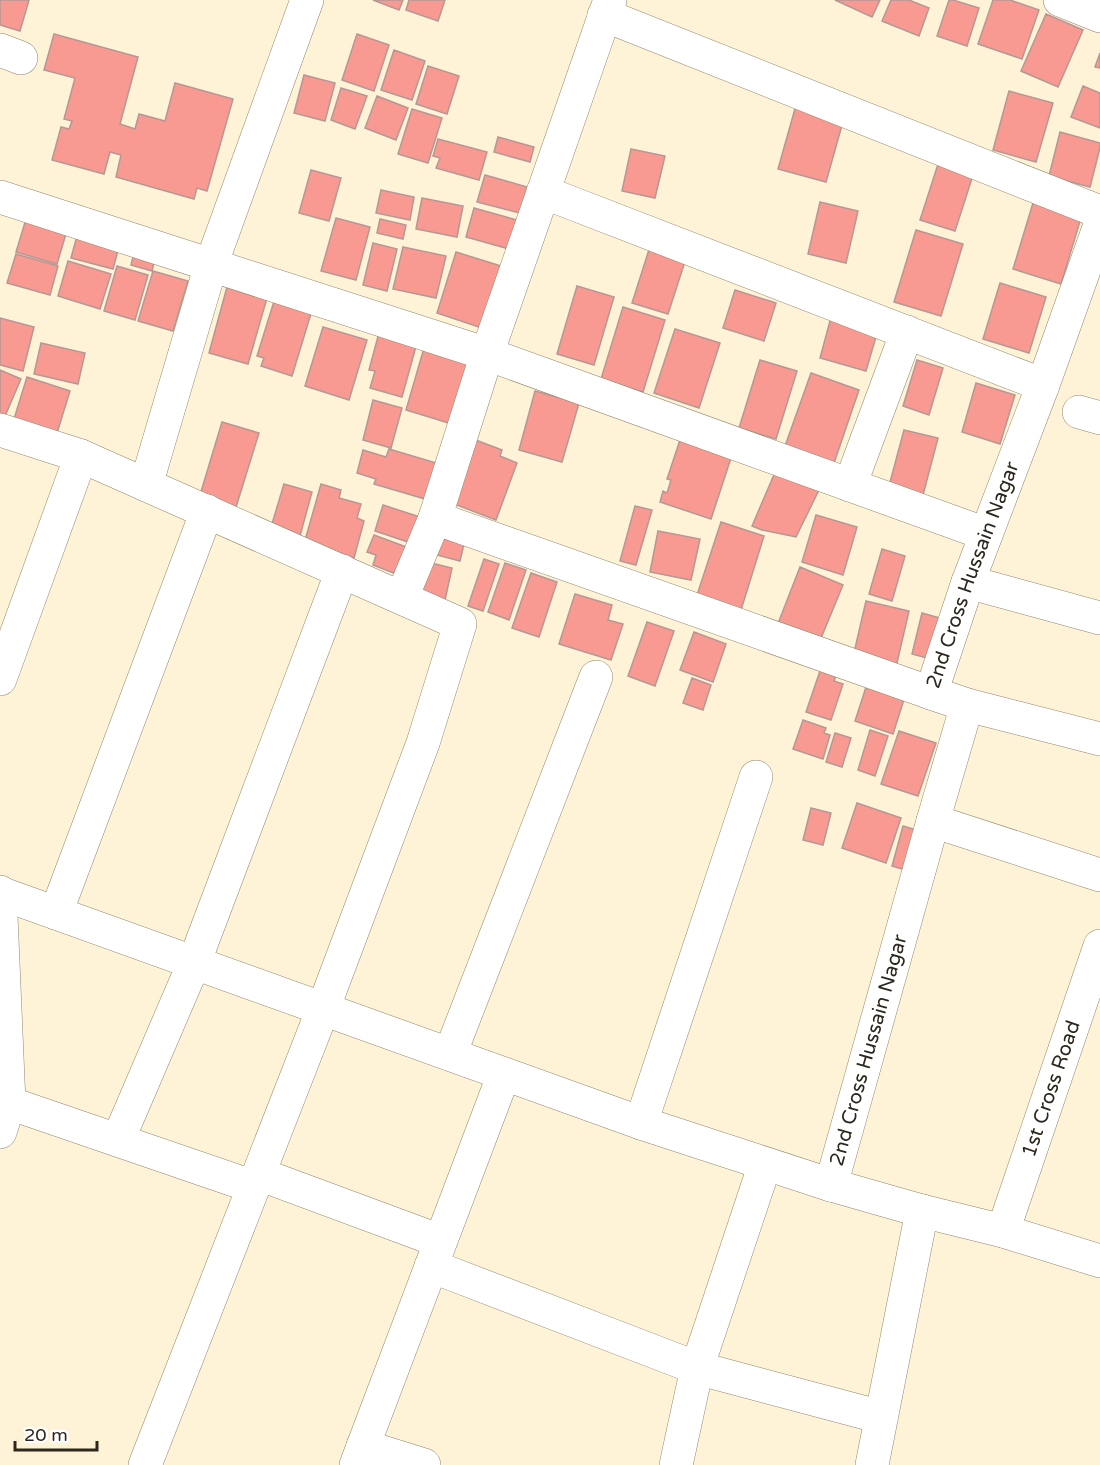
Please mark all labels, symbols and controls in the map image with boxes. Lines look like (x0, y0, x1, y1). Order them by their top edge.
street label: 2nd Cross Hussain Nagar (921, 458, 1025, 691)
street label: 2nd Cross Hussain Nagar (825, 932, 913, 1169)
street label: 1st Cross Road (1017, 1017, 1086, 1161)
scale bar (15, 1414, 98, 1452)
text: 20 m (24, 1424, 68, 1446)

